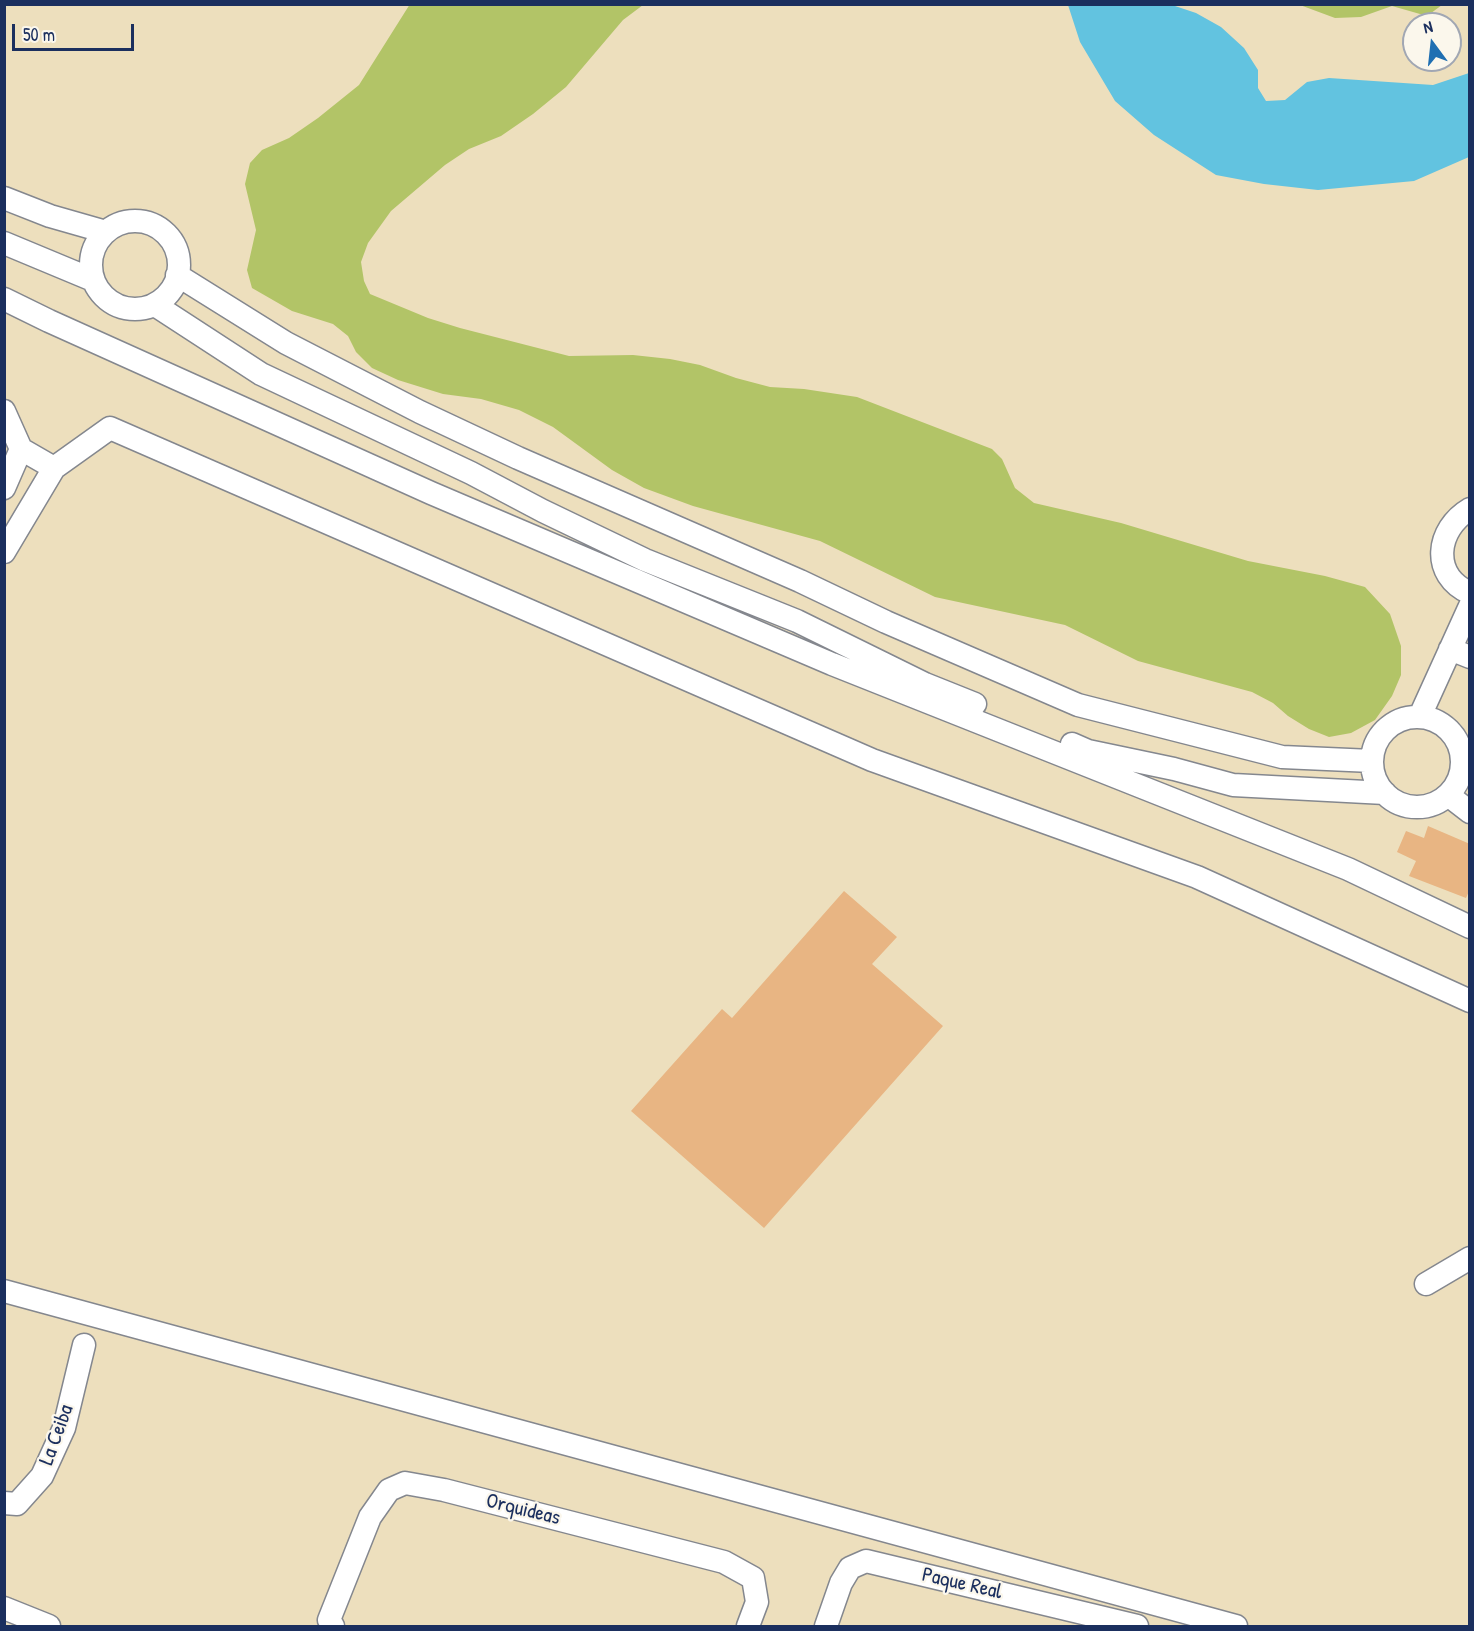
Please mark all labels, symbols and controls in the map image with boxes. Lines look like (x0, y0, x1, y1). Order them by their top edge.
scale bar (15, 12, 136, 50)
north arrow (1402, 12, 1462, 72)
text: N (1421, 15, 1435, 38)
text: 50 m (23, 22, 55, 47)
street label: La Ceiba (35, 1401, 79, 1469)
street label: Orquideas (483, 1489, 563, 1531)
street label: Paque Real (920, 1563, 1004, 1605)

